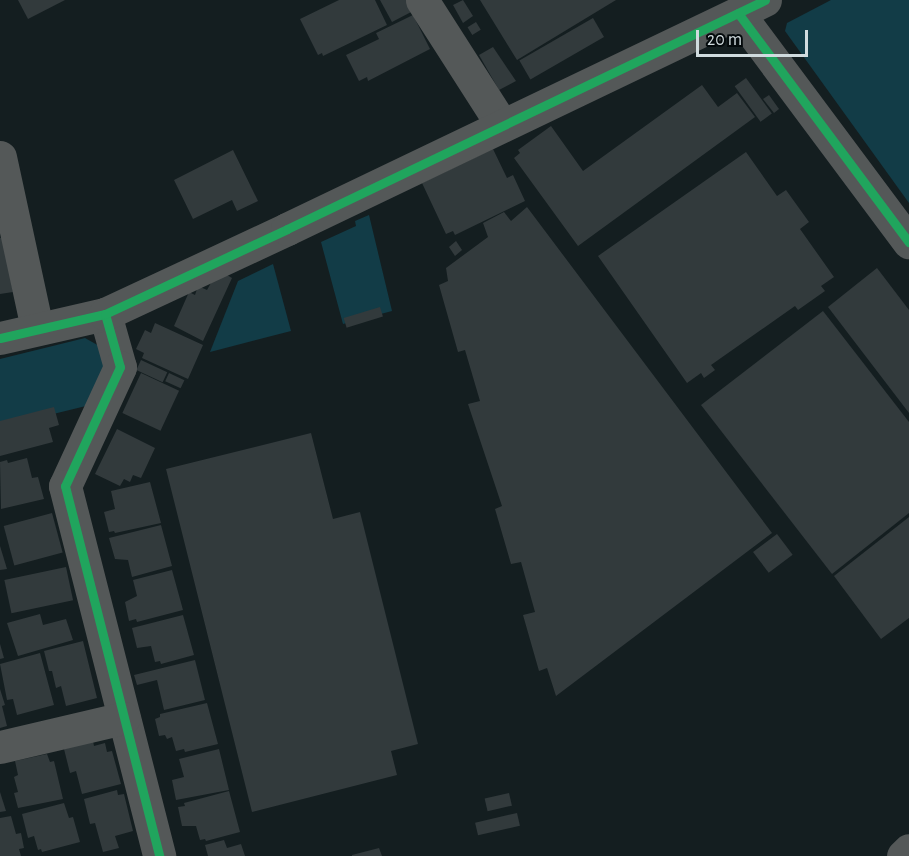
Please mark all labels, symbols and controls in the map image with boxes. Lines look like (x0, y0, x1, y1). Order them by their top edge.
scale bar (699, 18, 812, 56)
text: 20 m (707, 31, 742, 49)

